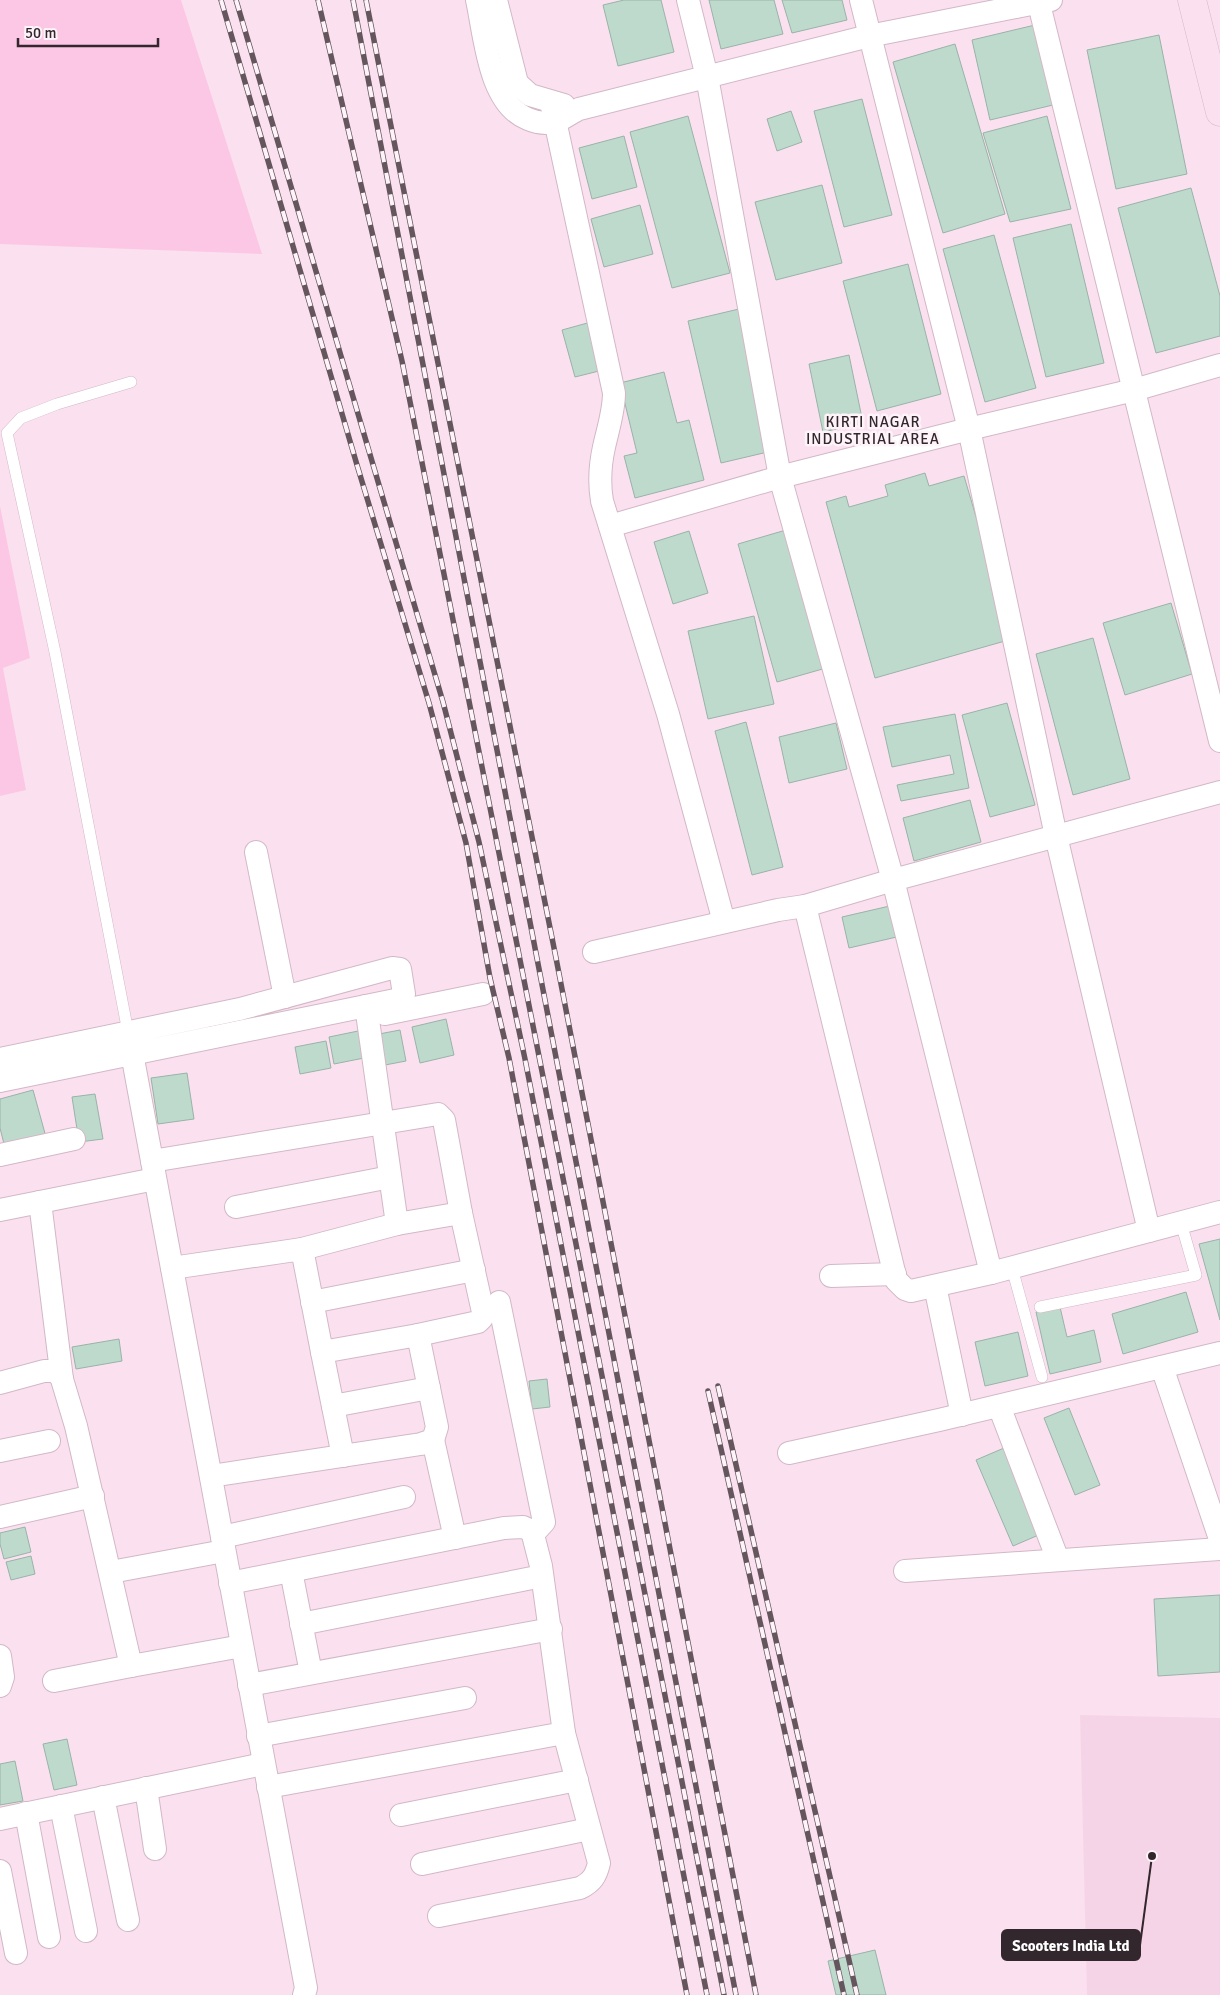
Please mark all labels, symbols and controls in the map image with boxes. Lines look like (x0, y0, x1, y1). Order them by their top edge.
scale bar (18, 15, 158, 47)
text: 50 m (25, 24, 56, 42)
district label: KIRTI NAGAR INDUSTRIAL AREA (806, 413, 940, 448)
callout: Scooters India Ltd (1002, 1930, 1140, 1960)
text: Scooters India Ltd (1012, 1937, 1130, 1955)

